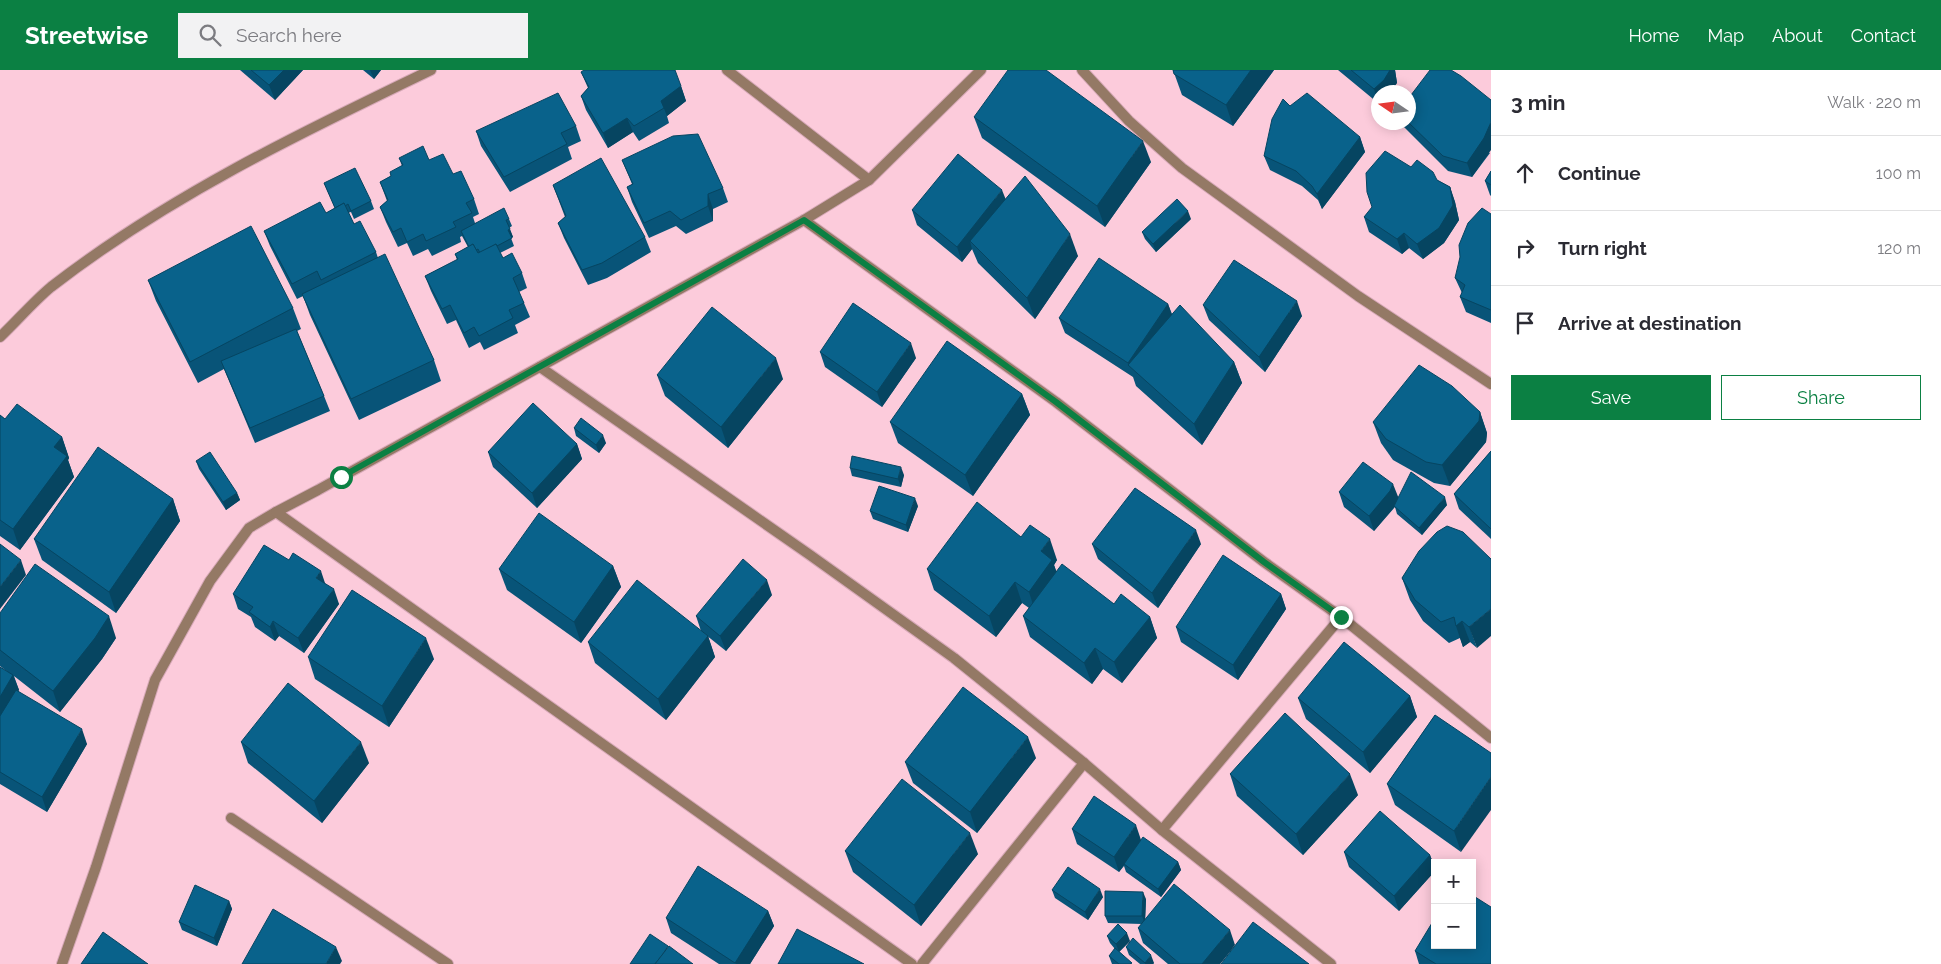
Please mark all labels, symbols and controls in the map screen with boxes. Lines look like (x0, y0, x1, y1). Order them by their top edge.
search box (178, 13, 528, 58)
text: Streetwise (25, 21, 148, 50)
icon: search (196, 21, 224, 49)
text: Search here (236, 24, 342, 46)
text: Home (1628, 25, 1679, 46)
text: Map (1707, 25, 1744, 46)
text: About (1772, 25, 1823, 46)
text: Contact (1851, 25, 1916, 46)
north arrow (1371, 85, 1416, 130)
text: 3 min (1511, 90, 1565, 115)
text: Walk · 220 m (1827, 93, 1921, 112)
icon: ahead (1511, 159, 1539, 187)
text: Continue (1558, 162, 1641, 184)
text: 100 m (1876, 164, 1921, 183)
icon: right (1511, 234, 1539, 262)
text: Turn right (1558, 237, 1647, 259)
text: 120 m (1877, 239, 1921, 258)
icon: arrive (1511, 309, 1539, 337)
text: Arrive at destination (1558, 312, 1742, 334)
button: Save (1511, 375, 1711, 420)
button: Share (1721, 375, 1921, 420)
route start (330, 466, 353, 489)
route end (1330, 606, 1353, 629)
map controls (1431, 859, 1476, 949)
button: + (1431, 859, 1476, 904)
button: − (1431, 904, 1476, 949)

